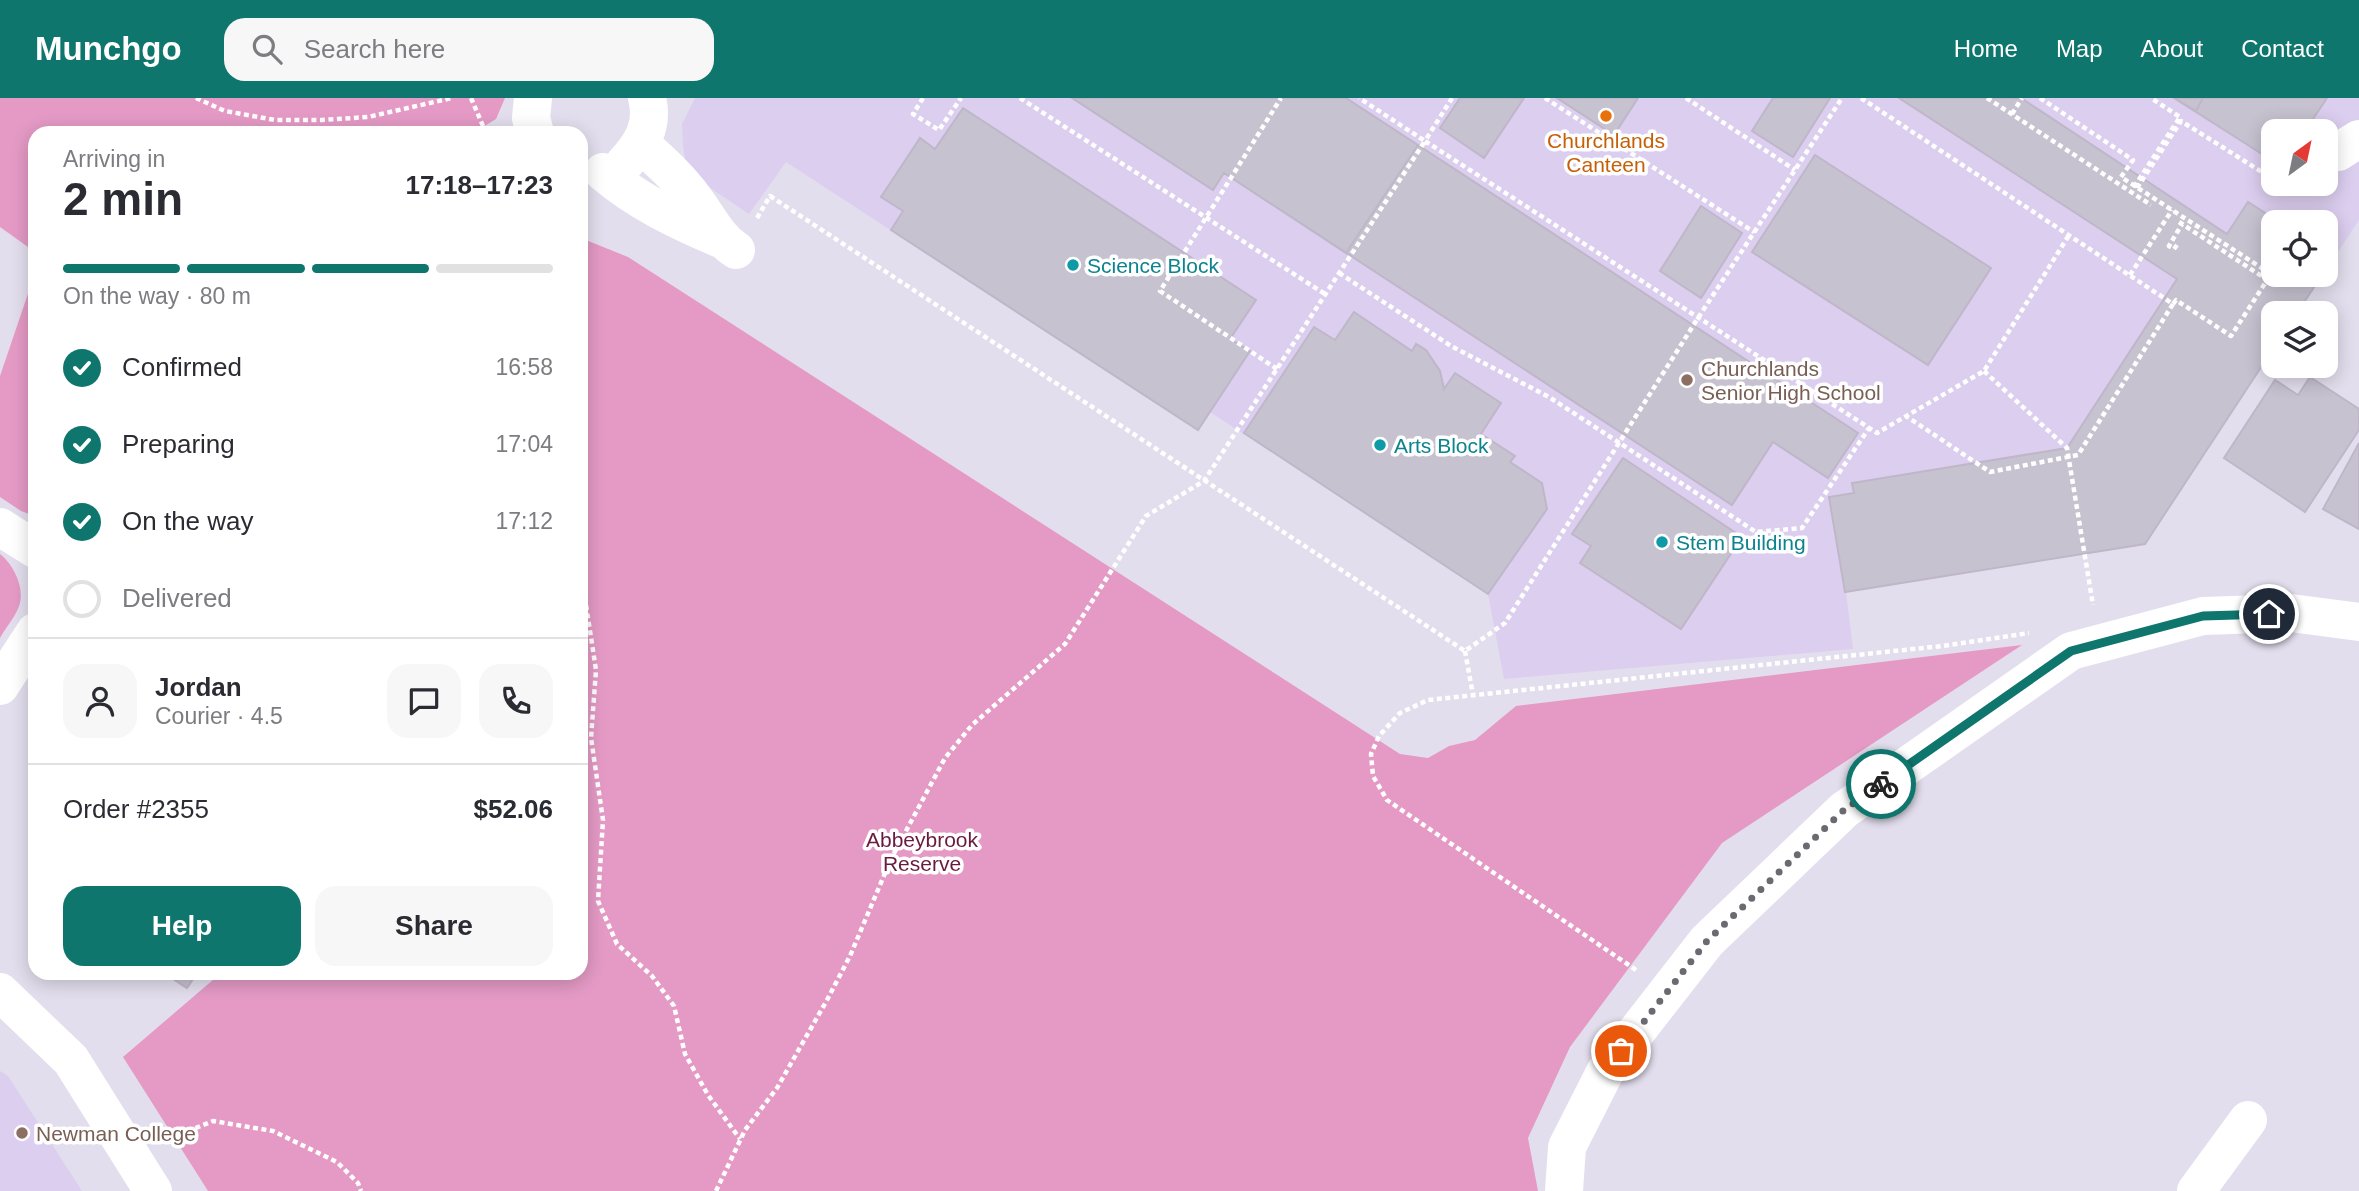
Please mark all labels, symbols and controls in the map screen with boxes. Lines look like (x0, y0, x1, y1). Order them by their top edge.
search box (224, 18, 714, 81)
text: Munchgo (35, 30, 182, 67)
icon: search (248, 30, 286, 68)
text: Search here (304, 34, 445, 64)
text: Home (1954, 35, 2018, 62)
text: Map (2056, 35, 2103, 62)
text: About (2141, 35, 2203, 62)
text: Contact (2241, 35, 2324, 62)
marker: Churchlands Canteen (1598, 108, 1614, 124)
north arrow (2261, 119, 2338, 196)
map controls (2261, 119, 2338, 378)
place label: Churchlands Canteen (1547, 129, 1665, 176)
text: Arriving in (63, 146, 165, 172)
text: 17:18–17:23 (406, 170, 553, 200)
text: 2 min (63, 173, 183, 225)
button: locate (2261, 210, 2338, 287)
place label: Science Block (1087, 254, 1219, 277)
marker: Science Block (1065, 257, 1081, 273)
text: On the way · 80 m (63, 283, 251, 309)
button: layers (2261, 301, 2338, 378)
icon: check (63, 349, 101, 387)
text: Confirmed (122, 352, 242, 382)
text: 16:58 (495, 354, 553, 380)
place label: Churchlands Senior High School (1701, 357, 1881, 404)
marker: Churchlands Senior High School (1679, 372, 1695, 388)
icon: check (63, 426, 101, 464)
text: Preparing (122, 429, 235, 459)
text: 17:04 (495, 431, 553, 457)
place label: Arts Block (1394, 434, 1489, 457)
marker: Arts Block (1372, 437, 1388, 453)
icon: check (63, 503, 101, 541)
text: On the way (122, 506, 254, 536)
text: 17:12 (495, 508, 553, 534)
place label: Stem Building (1676, 531, 1806, 554)
marker: Stem Building (1654, 534, 1670, 550)
text: Delivered (122, 583, 232, 613)
pin (2239, 584, 2299, 644)
icon: home (2250, 595, 2288, 633)
button: person (63, 664, 137, 738)
button: chat (387, 664, 461, 738)
button: phone (479, 664, 553, 738)
text: Jordan (155, 672, 242, 702)
text: Courier · 4.5 (155, 703, 283, 729)
courier (1846, 749, 1916, 819)
icon: bike (1862, 765, 1900, 803)
text: Order #2355 (63, 794, 209, 824)
text: $52.06 (473, 794, 553, 824)
park label: Abbeybrook Reserve (866, 828, 979, 875)
button: Help (63, 886, 301, 966)
button: Share (315, 886, 553, 966)
pin (1591, 1021, 1651, 1081)
icon: bag (1602, 1032, 1640, 1070)
place label: Newman College (36, 1122, 196, 1145)
marker: Newman College (14, 1125, 30, 1141)

